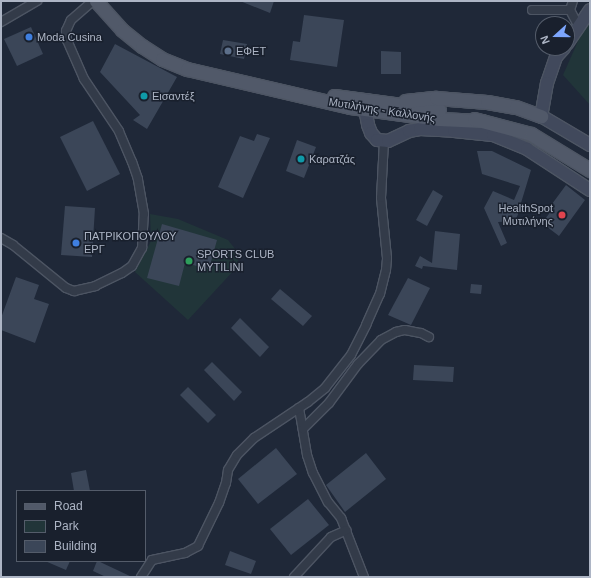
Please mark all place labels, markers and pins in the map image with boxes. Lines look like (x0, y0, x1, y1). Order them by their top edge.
place label: Moda Cusina (37, 30, 102, 44)
marker: Moda Cusina (24, 32, 34, 42)
place label: ΕΦΕΤ (236, 44, 266, 58)
marker: ΕΦΕΤ (223, 46, 233, 56)
place label: Εισαντέξ (152, 89, 195, 103)
marker: Εισαντέξ (139, 91, 149, 101)
place label: Καρατζάς (309, 152, 355, 166)
marker: Καρατζάς (296, 154, 306, 164)
place label: HealthSpot Μυτιλήνης (499, 202, 553, 228)
marker: HealthSpot Μυτιλήνης (556, 209, 568, 221)
place label: ΠΑΤΡΙΚΟΠΟΥΛΟΥ ΕΡΓ (84, 230, 176, 256)
marker: ΠΑΤΡΙΚΟΠΟΥΛΟΥ ΕΡΓ (71, 238, 81, 248)
place label: SPORTS CLUB MYTILINI (197, 248, 274, 274)
marker: SPORTS CLUB MYTILINI (184, 256, 194, 266)

